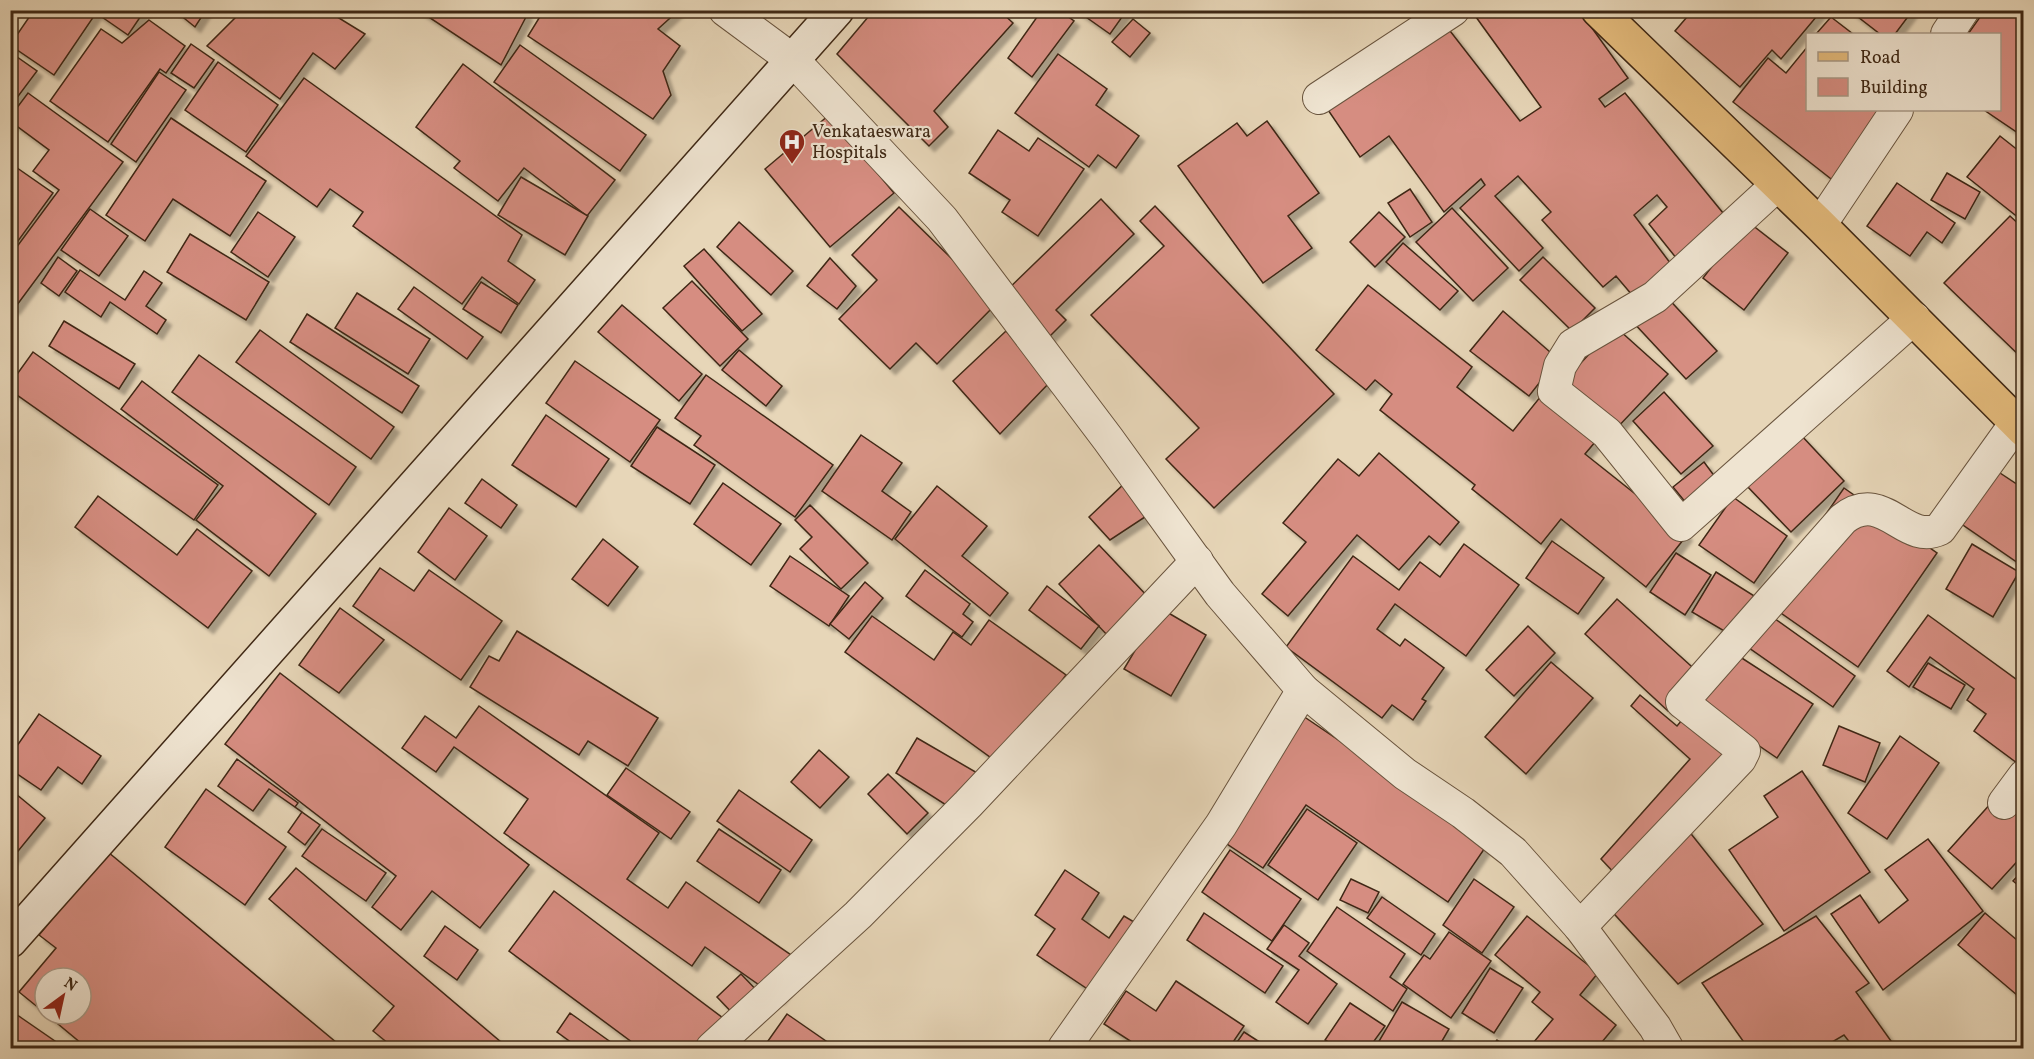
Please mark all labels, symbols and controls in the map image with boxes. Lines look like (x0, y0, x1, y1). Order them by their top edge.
legend (1806, 33, 2001, 111)
text: Road (1860, 46, 1901, 71)
text: Building (1860, 76, 1928, 101)
place label: Venkataeswara Hospitals (812, 120, 931, 166)
hospital icon: Venkataeswara Hospitals (777, 127, 807, 165)
north arrow (33, 966, 93, 1026)
text: N (59, 973, 81, 998)

